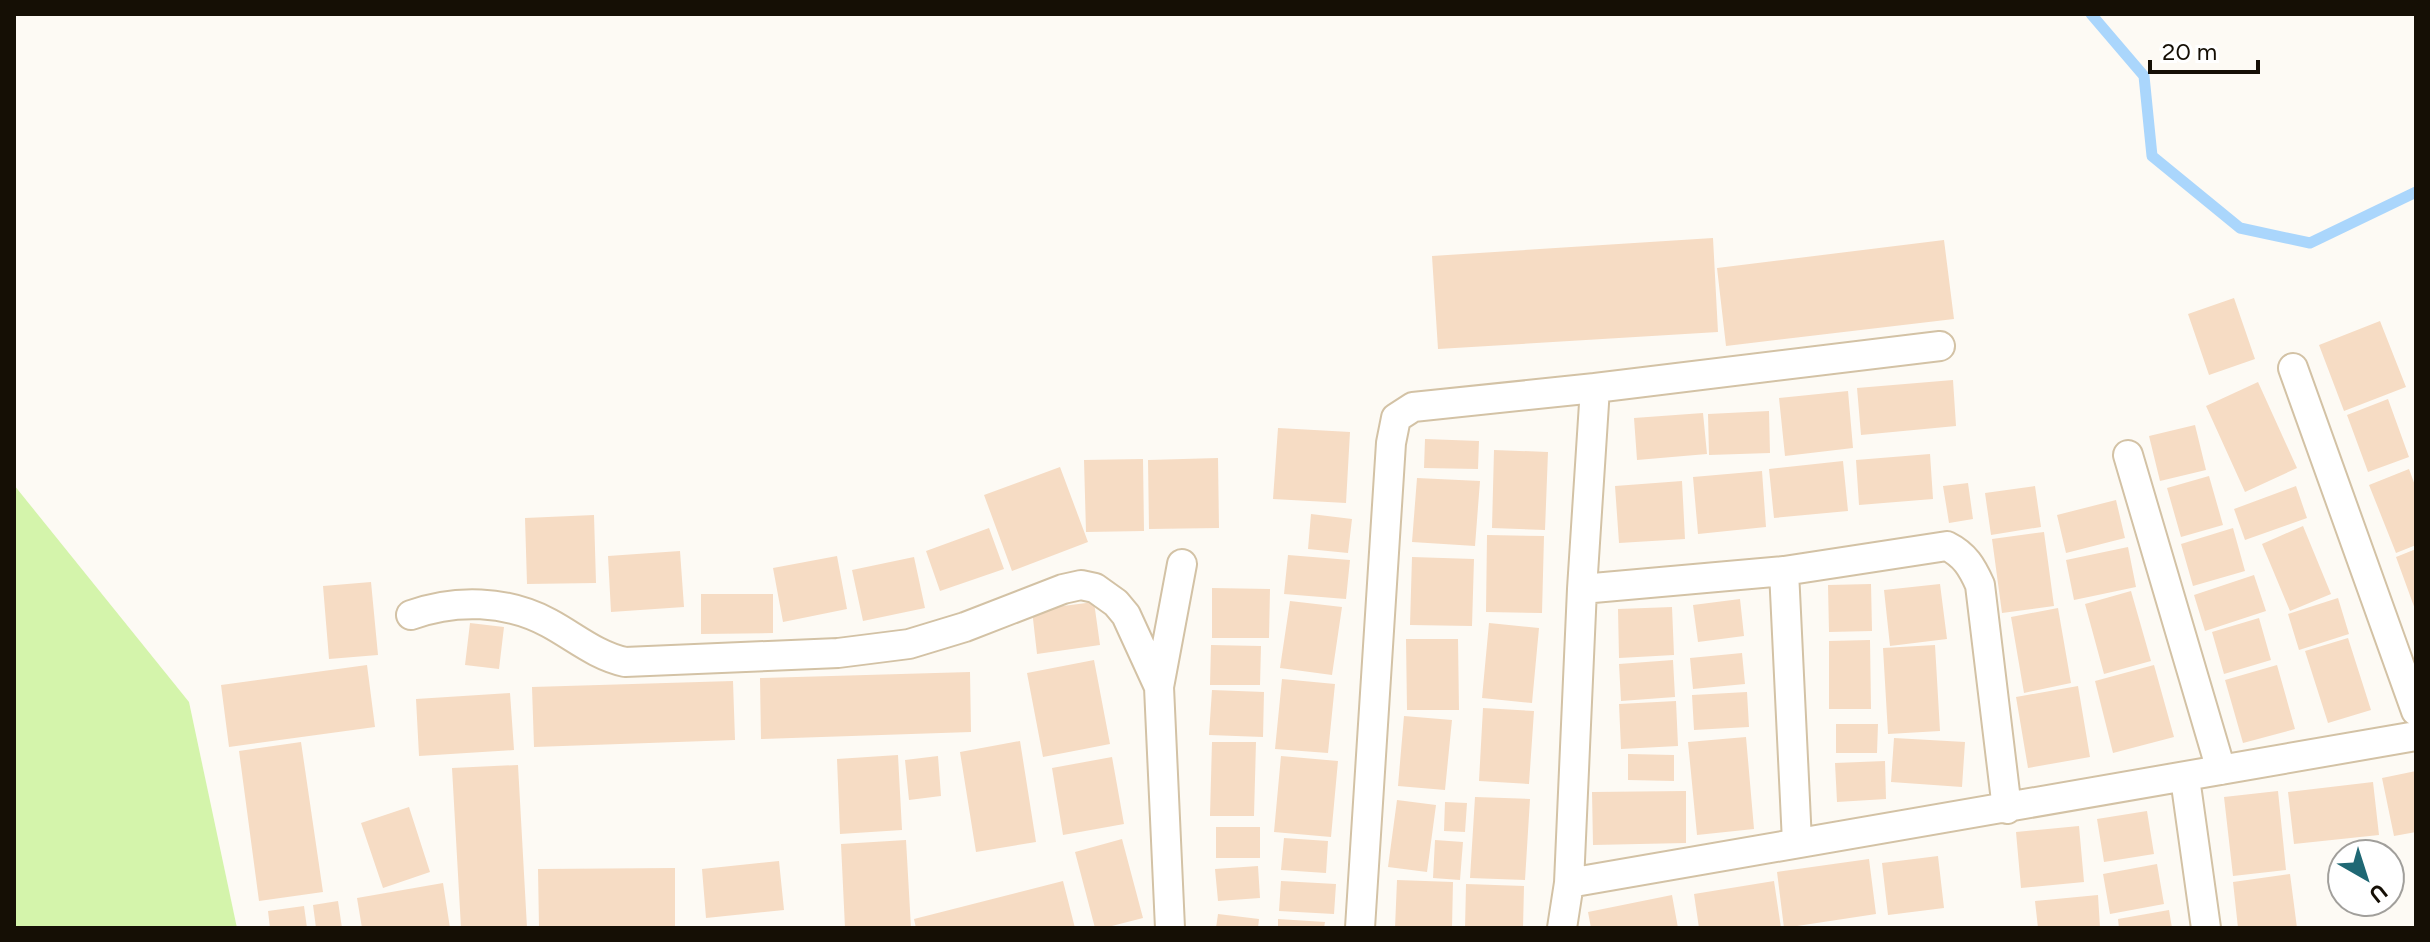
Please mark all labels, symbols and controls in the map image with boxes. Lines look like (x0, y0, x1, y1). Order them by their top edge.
scale bar (2150, 24, 2258, 74)
text: 20 m (2162, 37, 2217, 66)
north arrow (2326, 838, 2406, 918)
text: U (2364, 878, 2393, 909)

